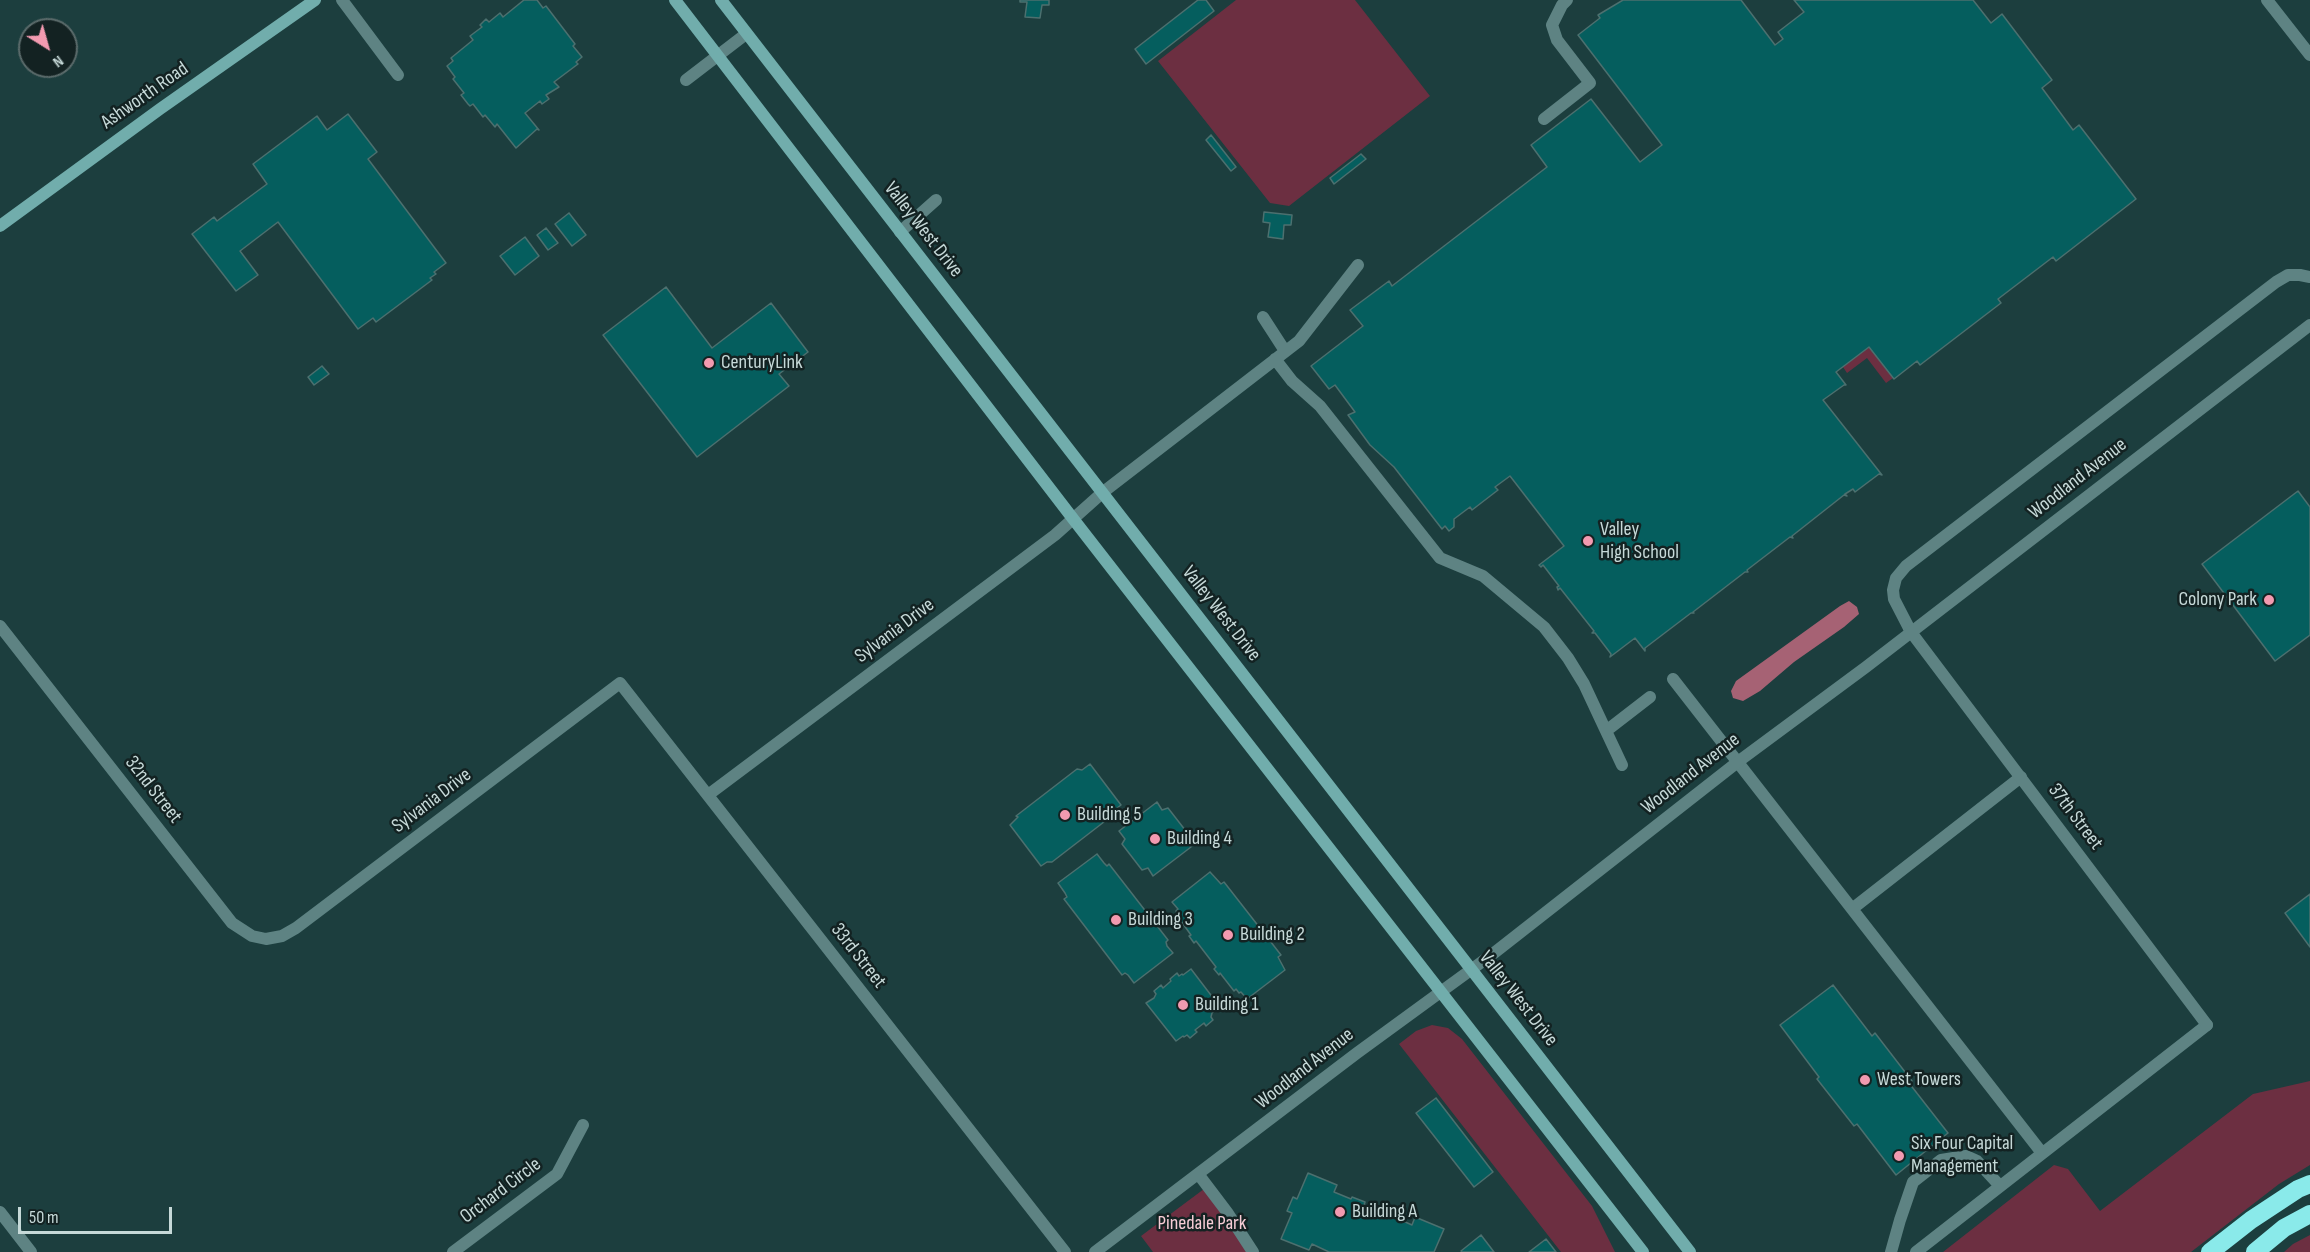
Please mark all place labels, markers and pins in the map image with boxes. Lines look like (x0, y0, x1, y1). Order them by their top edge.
place label: CenturyLink (721, 351, 803, 375)
marker: CenturyLink (702, 356, 716, 370)
place label: Valley High School (1600, 518, 1679, 565)
marker: Valley High School (1581, 534, 1595, 548)
place label: Colony Park (2179, 588, 2257, 612)
marker: Colony Park (2262, 593, 2276, 607)
place label: Building 5 (1077, 803, 1141, 827)
marker: Building 5 (1058, 808, 1072, 822)
place label: Building 4 (1167, 827, 1232, 851)
marker: Building 4 (1148, 832, 1162, 846)
place label: Building 3 (1128, 908, 1193, 932)
marker: Building 3 (1109, 913, 1123, 927)
place label: Building 2 (1240, 923, 1305, 947)
marker: Building 2 (1221, 928, 1235, 942)
place label: Building 1 (1195, 993, 1258, 1017)
marker: Building 1 (1176, 998, 1190, 1012)
place label: West Towers (1877, 1068, 1961, 1092)
marker: West Towers (1858, 1073, 1872, 1087)
place label: Six Four Capital Management (1911, 1132, 2013, 1179)
marker: Six Four Capital Management (1892, 1149, 1906, 1163)
place label: Building A (1352, 1200, 1417, 1224)
marker: Building A (1333, 1205, 1347, 1219)

